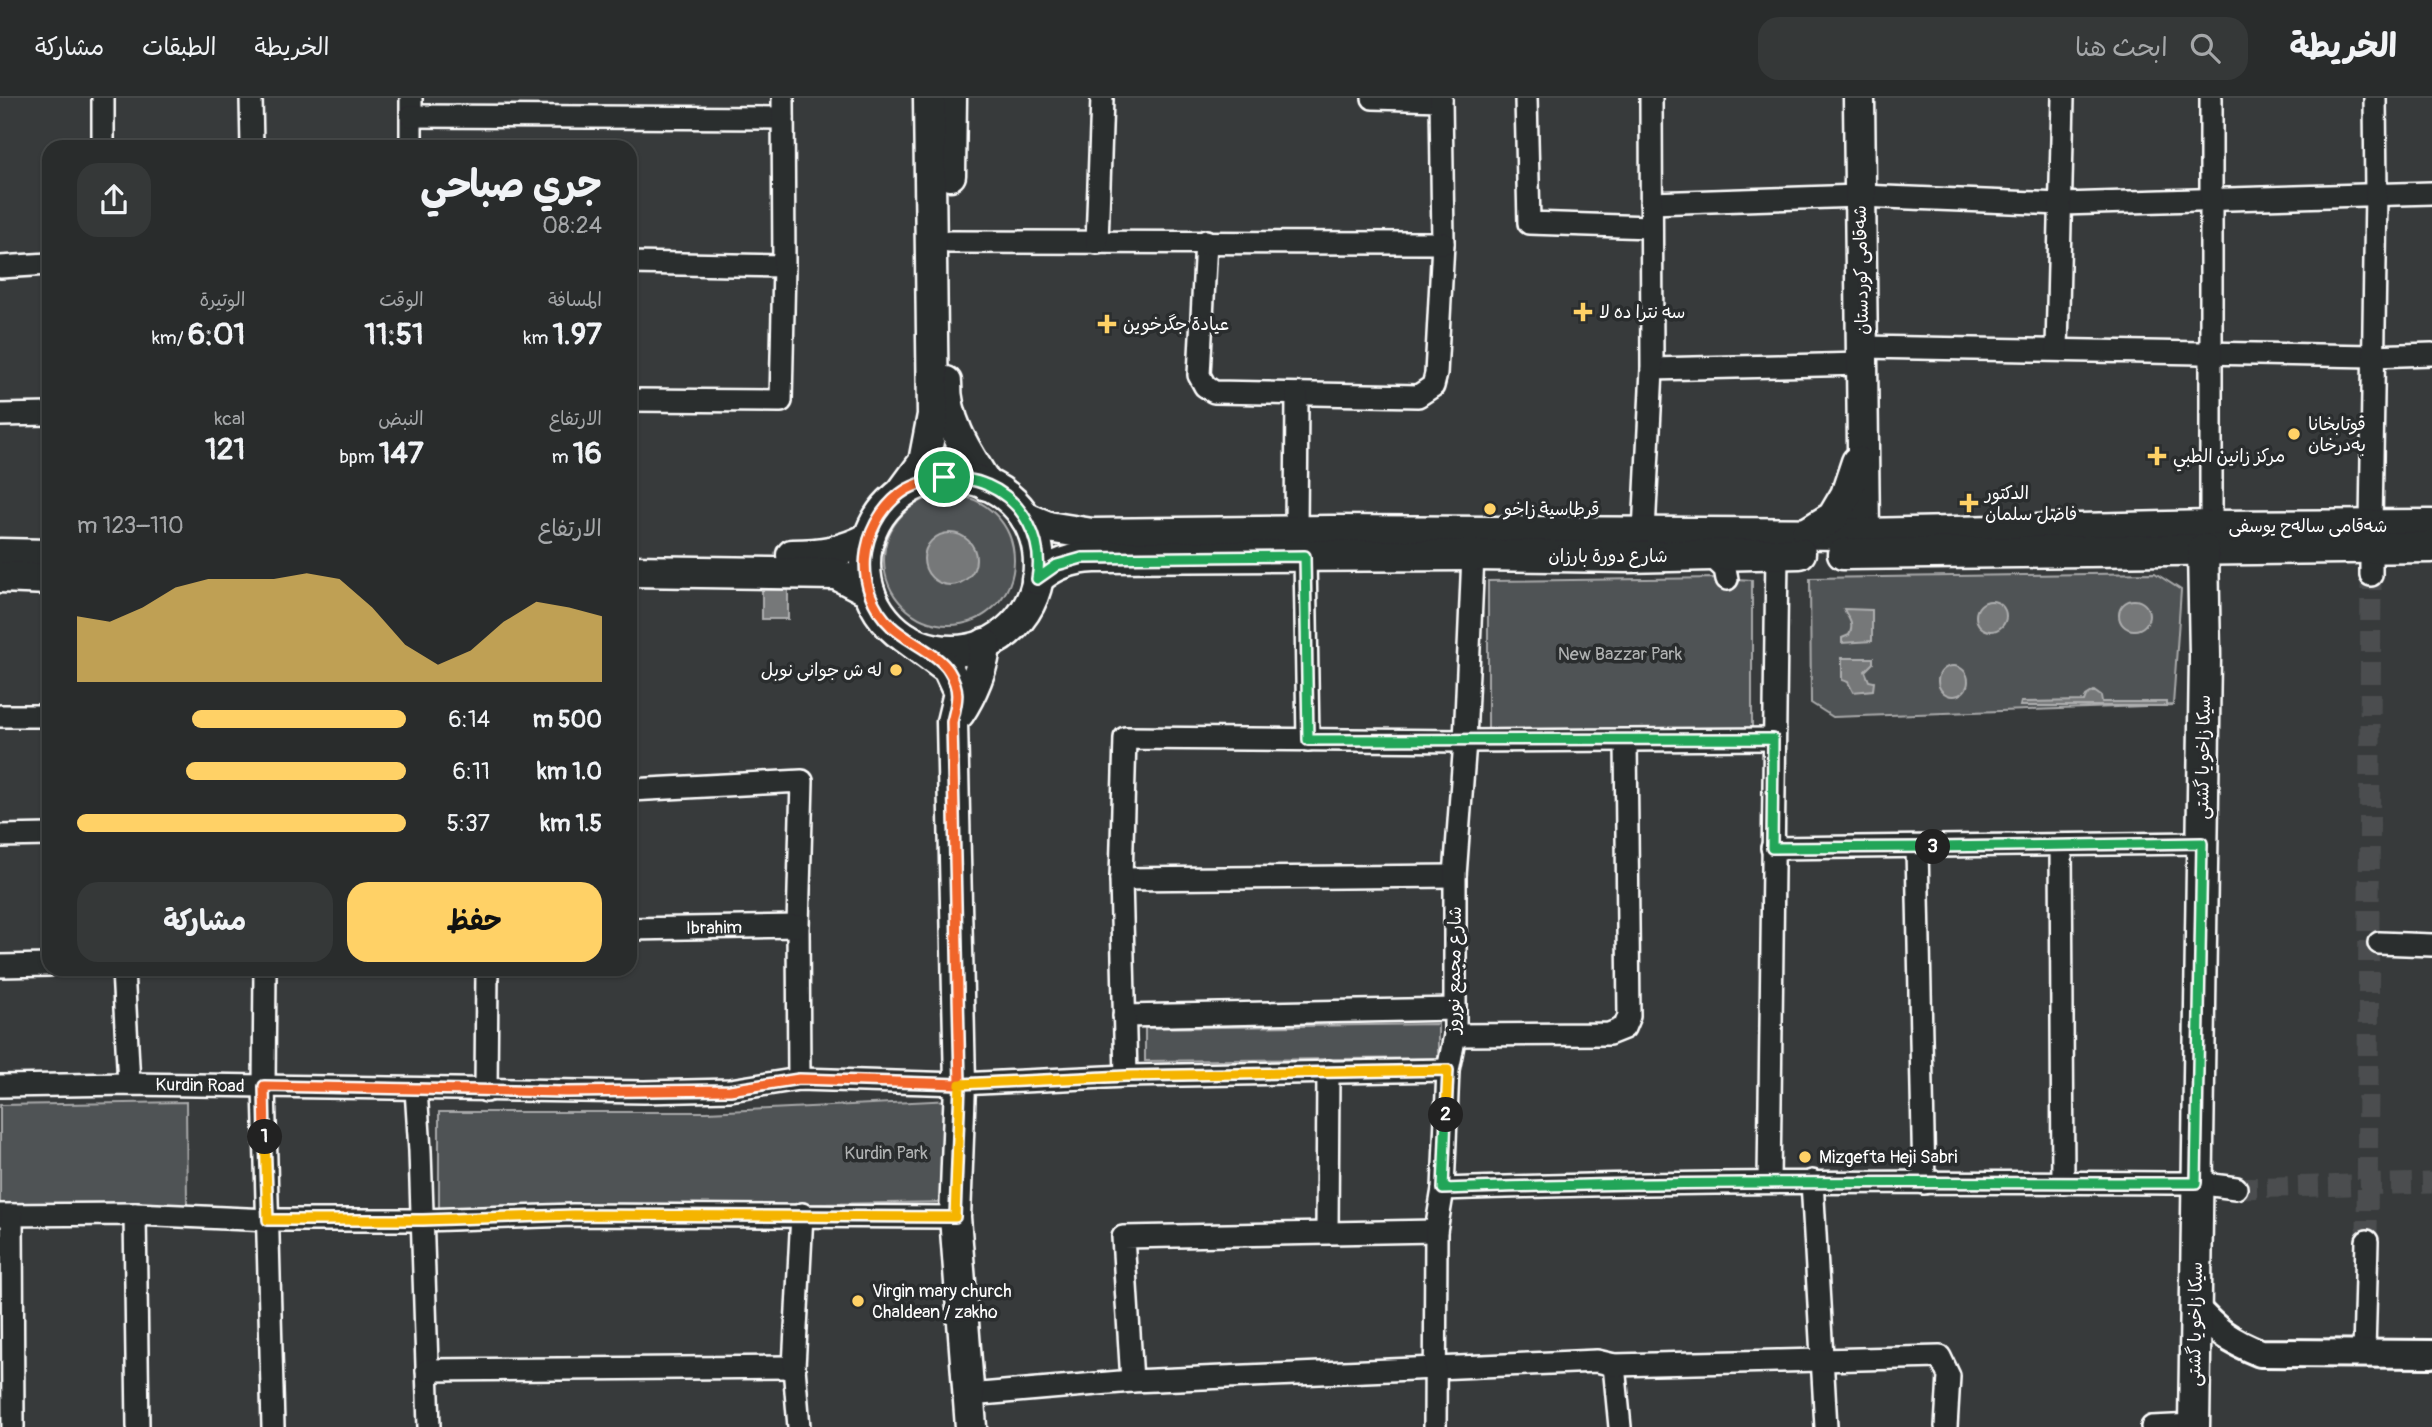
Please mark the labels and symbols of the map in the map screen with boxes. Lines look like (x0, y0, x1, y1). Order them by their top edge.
street label: شەقامی کوردستان (1849, 205, 1874, 335)
place label: سه نترا ده لا (1599, 301, 1685, 324)
marker: سه نترا ده لا (1573, 302, 1593, 322)
place label: عيادة جگرخوين (1123, 313, 1229, 336)
marker: عيادة جگرخوين (1097, 314, 1117, 334)
place label: قوتابخانا به‌درخان (2308, 413, 2366, 457)
marker: قوتابخانا به‌درخان (2286, 426, 2302, 442)
place label: مركز زانين الطبي (2173, 445, 2285, 472)
marker: مركز زانين الطبي (2147, 446, 2167, 466)
pin (914, 447, 974, 507)
place label: الدكتور فاضل سلمان (1983, 482, 2077, 526)
marker: الدكتور فاضل سلمان (1959, 493, 1979, 513)
place label: قرطاسية زاخو (1502, 498, 1600, 521)
marker: قرطاسية زاخو (1482, 501, 1498, 517)
street label: شەقامی سالەح یوسفی (2229, 515, 2387, 538)
street label: شارع دورة بارزان (1548, 545, 1668, 568)
park label: New Bazzar Park (1558, 643, 1683, 666)
place label: له ش جوانى نوبل (761, 659, 882, 682)
marker: له ش جوانى نوبل (888, 662, 904, 678)
street label: سیکا زاخو یا گشتى (2191, 694, 2216, 820)
pin: 3 (1916, 830, 1951, 864)
street label: شارع مجمع نوروز (1442, 906, 1468, 1036)
street label: Ibrahim (686, 916, 742, 940)
street label: Kurdin Road (155, 1073, 245, 1098)
pin: 2 (1428, 1098, 1464, 1132)
pin: 1 (247, 1119, 282, 1154)
park label: Kurdin Park (844, 1142, 928, 1165)
place label: Mizgefta Heji Sabri (1819, 1146, 1957, 1169)
marker: Mizgefta Heji Sabri (1797, 1149, 1813, 1165)
street label: سیکا زاخو یا گشتى (2183, 1261, 2208, 1387)
place label: Virgin mary church Chaldean / zakho (872, 1280, 1012, 1324)
marker: Virgin mary church Chaldean / zakho (850, 1293, 866, 1309)

